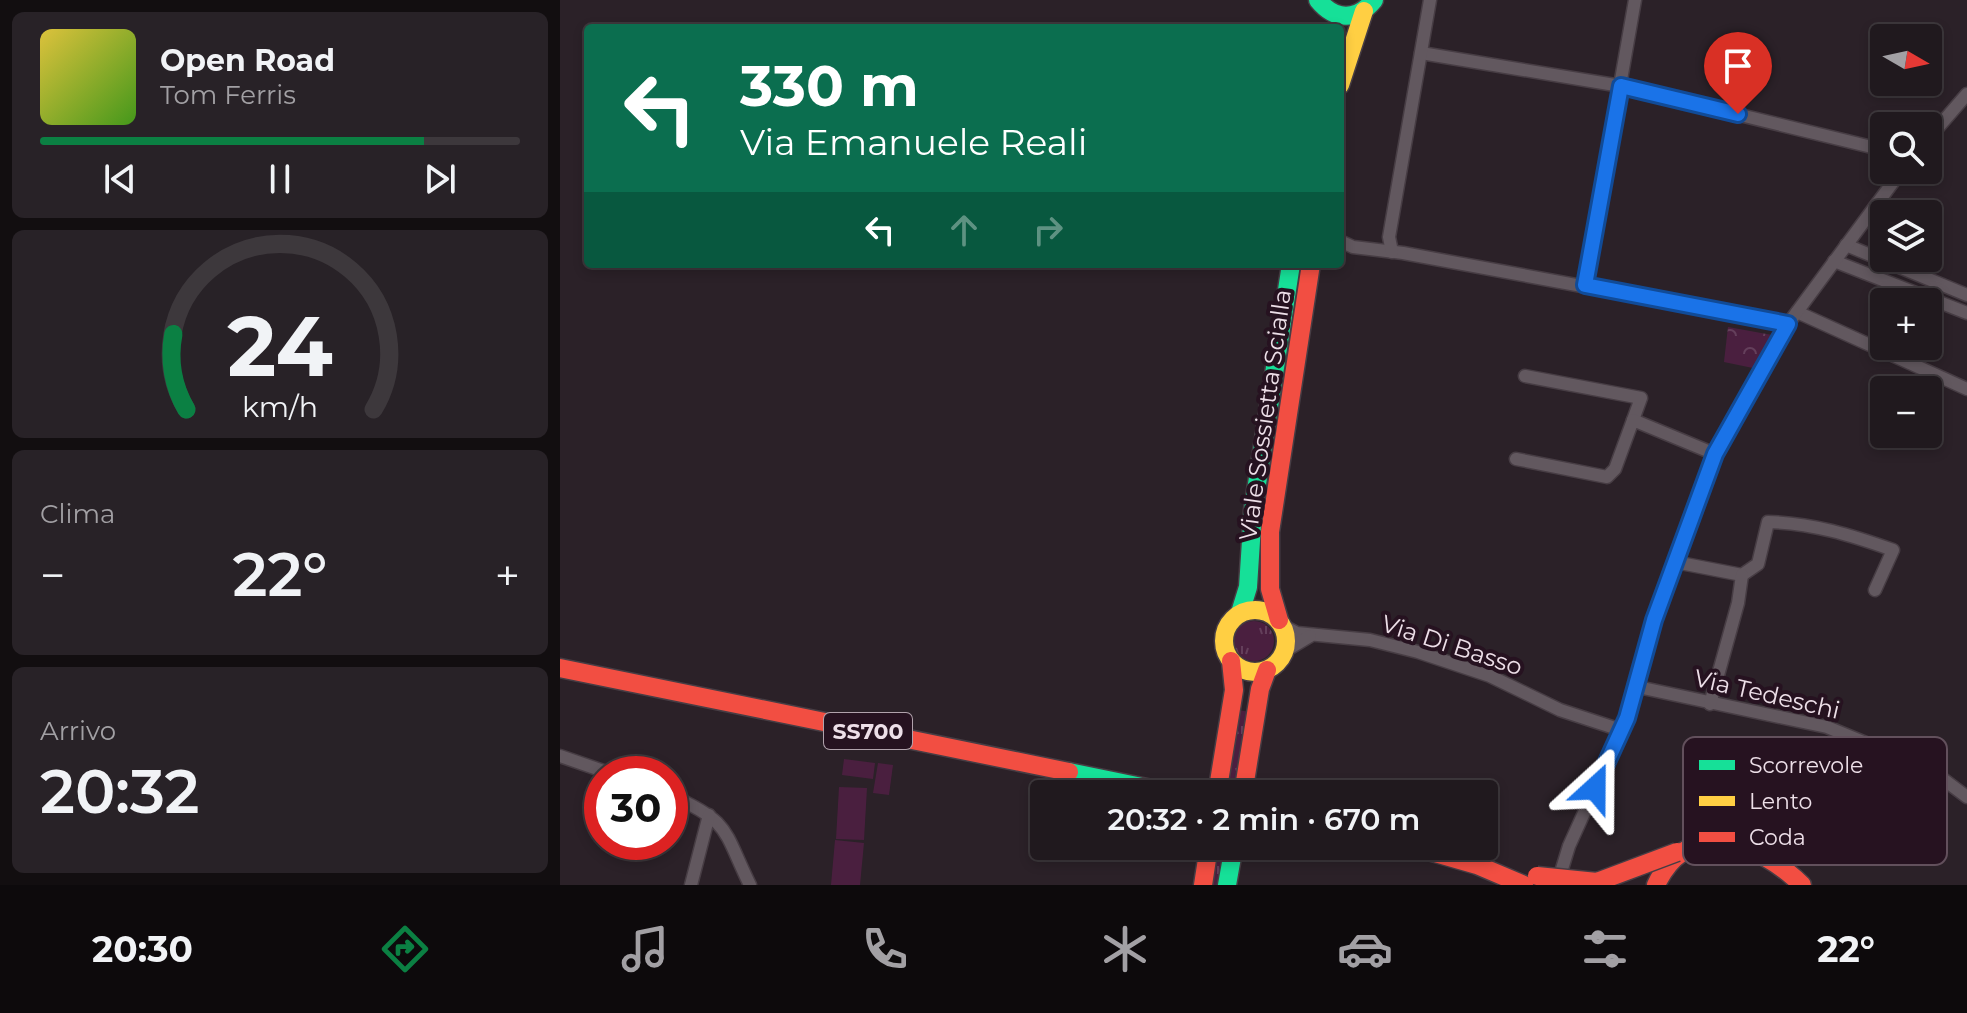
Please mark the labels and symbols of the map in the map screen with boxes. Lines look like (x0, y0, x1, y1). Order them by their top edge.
north arrow (1870, 24, 1942, 96)
pin (1704, 32, 1772, 114)
street label: Viale Sossietta Scialla (1233, 288, 1297, 542)
street label: Via Di Basso (1378, 609, 1526, 681)
street label: Via Tedeschi (1691, 663, 1843, 725)
road number: SS700 (824, 713, 912, 749)
legend (1683, 737, 1947, 865)
position arrow (1553, 746, 1637, 830)
text: Scorrevole (1749, 752, 1863, 779)
speed limit sign: 30 (584, 756, 688, 860)
text: Lento (1749, 788, 1812, 815)
text: Coda (1749, 824, 1806, 851)

